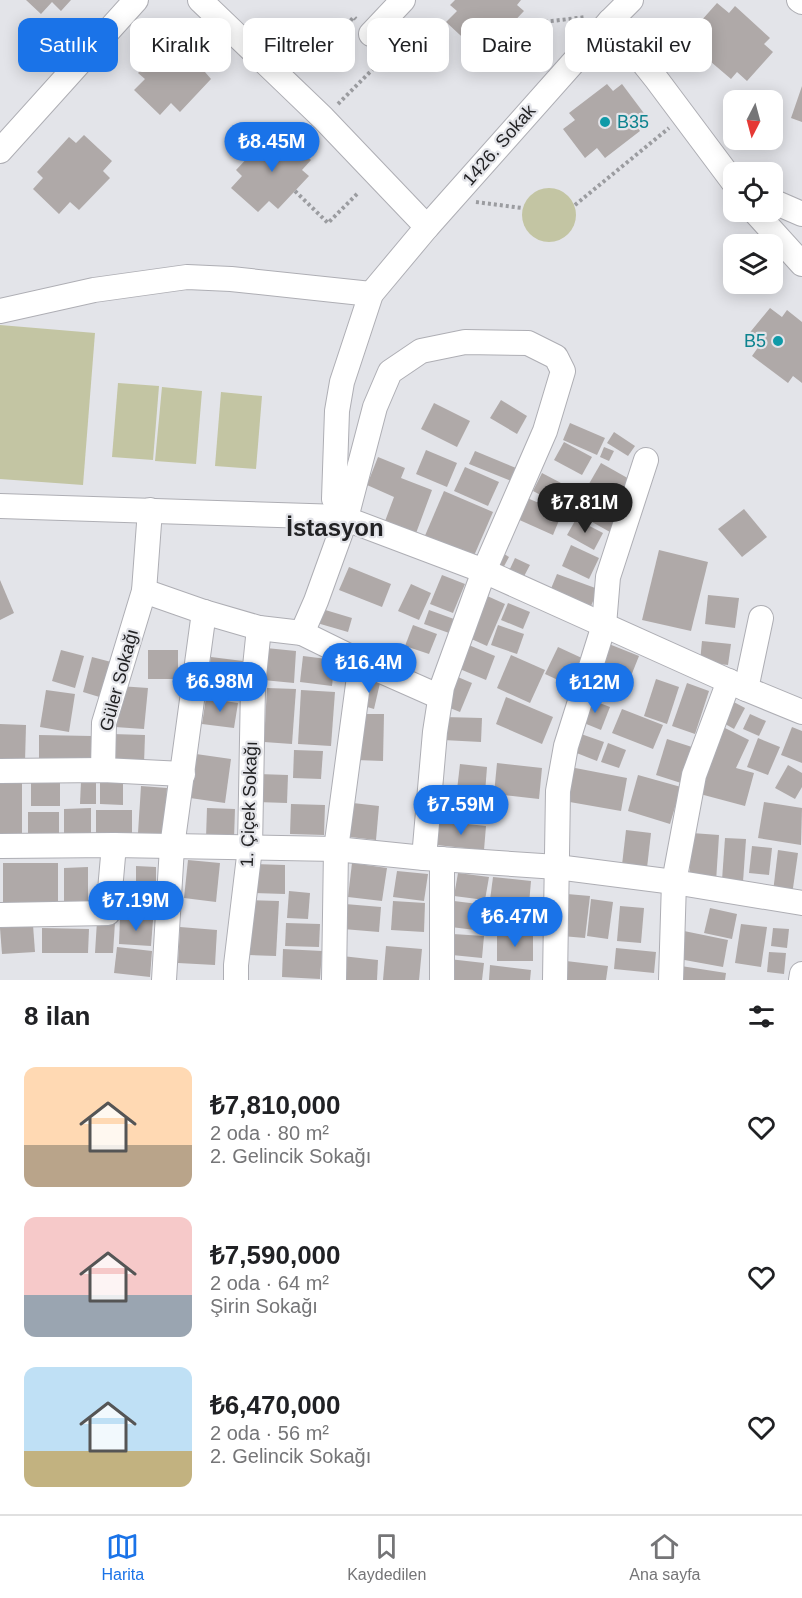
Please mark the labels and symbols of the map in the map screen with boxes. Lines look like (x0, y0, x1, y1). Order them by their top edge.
north arrow (723, 90, 783, 150)
street label: 1426. Sokak (459, 100, 540, 189)
place label: B35 (617, 112, 649, 132)
marker: B35 (598, 115, 612, 129)
pin: ₺8.45M (223, 122, 321, 173)
place label: B5 (744, 331, 766, 351)
marker: B5 (771, 334, 785, 348)
pin: ₺7.81M (536, 483, 634, 534)
district label: İstasyon (286, 514, 384, 541)
street label: Güler Sokağı (96, 627, 142, 733)
pin: ₺16.4M (320, 643, 418, 694)
pin: ₺6.98M (171, 662, 269, 713)
pin: ₺12M (559, 663, 631, 714)
street label: 1. Çiçek Sokağı (237, 741, 261, 867)
pin: ₺7.59M (412, 785, 510, 836)
pin: ₺7.19M (87, 881, 185, 932)
pin: ₺6.47M (466, 897, 564, 948)

